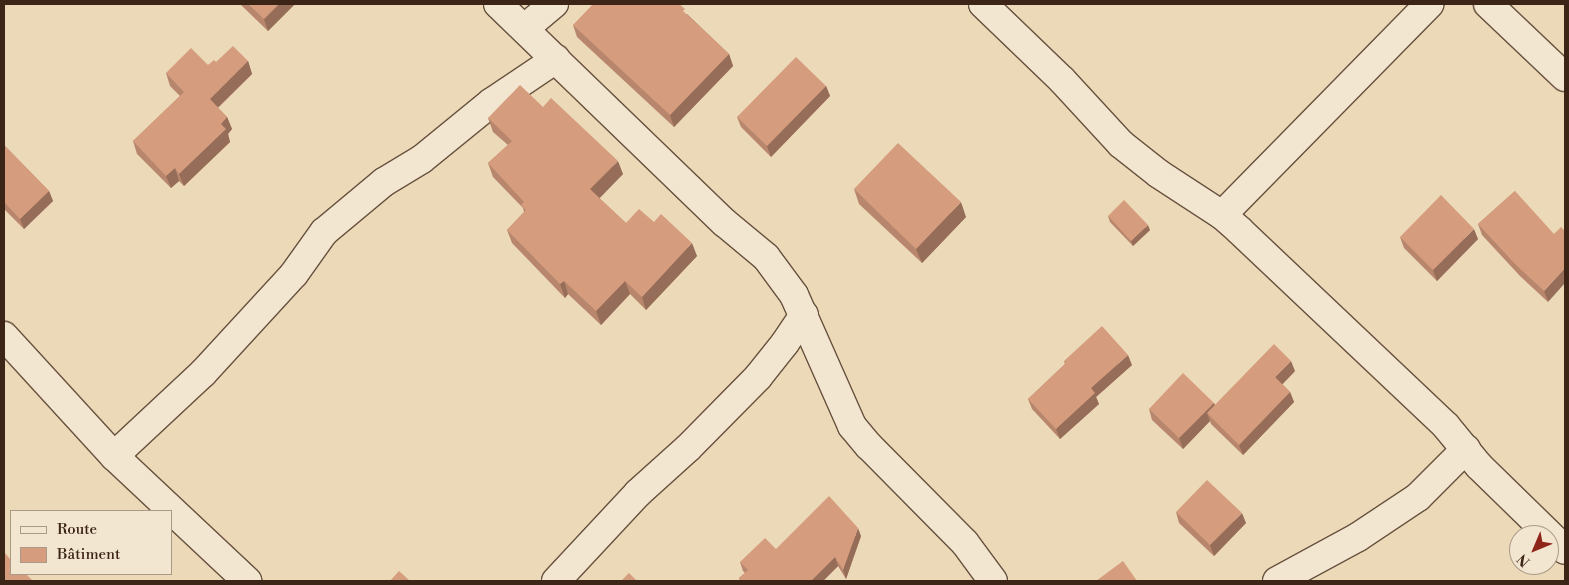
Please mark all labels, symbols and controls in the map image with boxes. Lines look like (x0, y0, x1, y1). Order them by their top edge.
legend (10, 510, 172, 575)
text: Route (57, 520, 97, 539)
north arrow (1509, 525, 1559, 575)
text: Bâtiment (57, 545, 120, 564)
text: N (1514, 550, 1534, 570)

